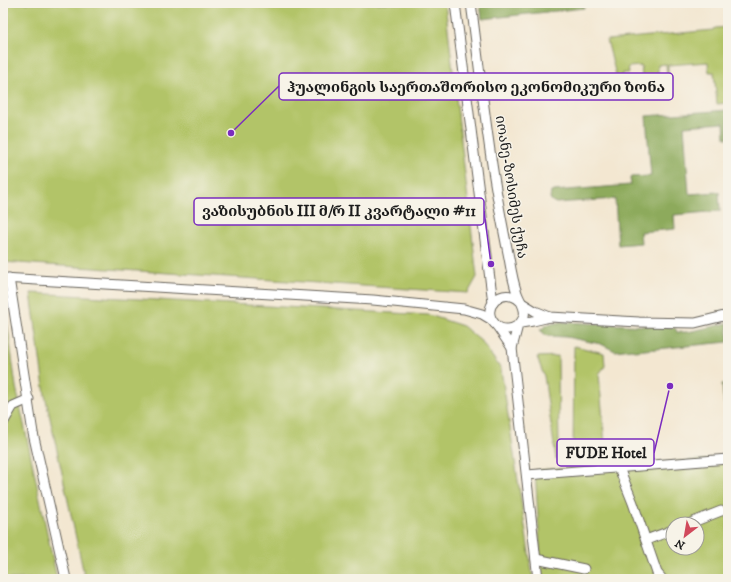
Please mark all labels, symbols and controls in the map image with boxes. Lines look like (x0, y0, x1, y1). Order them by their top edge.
callout: ჰუალინგის საერთაშორისო ეკონომიკური ზონა (279, 73, 673, 100)
text: ჰუალინგის საერთაშორისო ეკონომიკური ზონა (287, 78, 665, 97)
street label: იოანე-ზოსიმეს ქუჩა (491, 114, 531, 260)
callout: ვაზისუბნის III მ/რ II კვარტალი #11 (194, 198, 484, 225)
text: ვაზისუბნის III მ/რ II კვარტალი #11 (202, 202, 477, 221)
callout: FUDE Hotel (557, 439, 654, 466)
text: FUDE Hotel (566, 444, 647, 463)
north arrow (665, 516, 705, 556)
text: N (673, 535, 688, 552)

